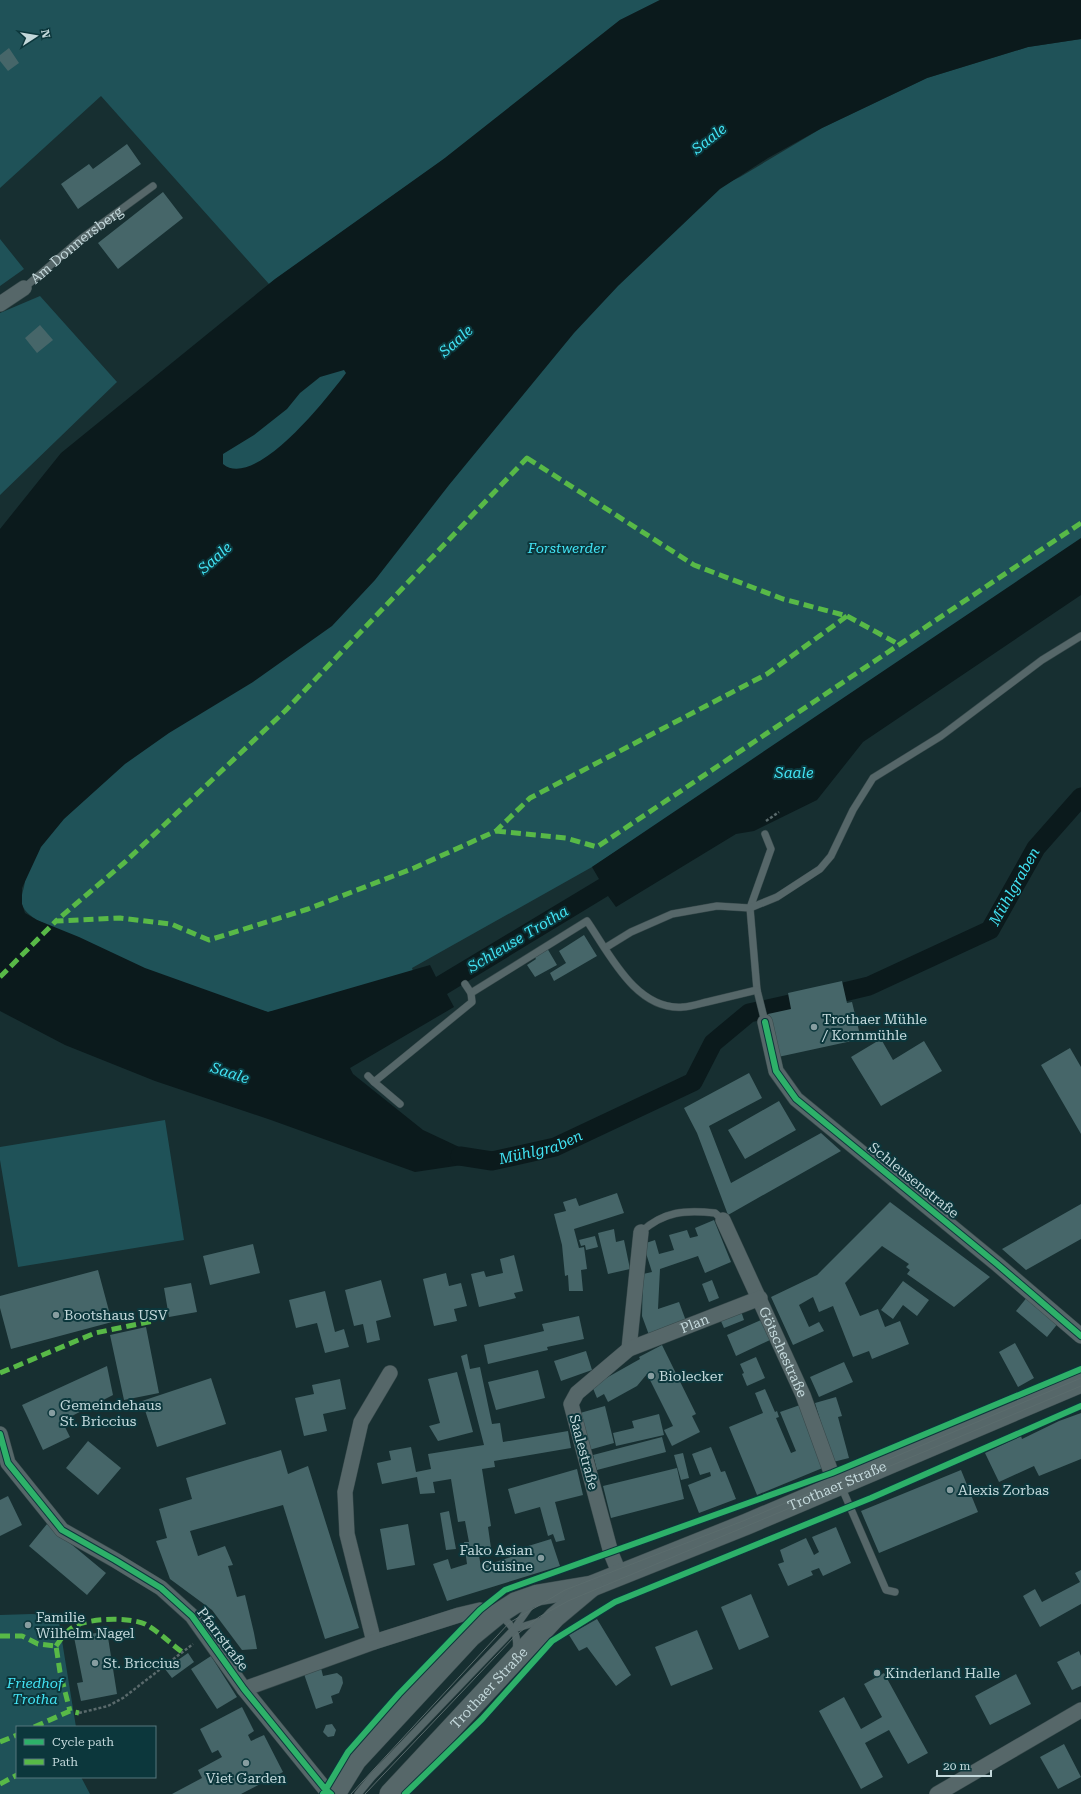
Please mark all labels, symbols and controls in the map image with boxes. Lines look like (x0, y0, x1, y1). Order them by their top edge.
north arrow (16, 16, 56, 56)
text: N (38, 29, 53, 40)
water label: Saale (687, 120, 730, 159)
street label: Am Donnersberg (27, 203, 126, 287)
water label: Saale (435, 321, 477, 361)
water label: Saale (194, 538, 236, 578)
park label: Forstwerder (527, 540, 606, 556)
water label: Saale (773, 764, 814, 782)
water label: Mühlgraben (985, 844, 1044, 930)
water label: Schleuse Trotha (463, 902, 572, 977)
place label: Trothaer Mühle / Kornmühle (821, 1011, 927, 1043)
marker: Trothaer Mühle / Kornmühle (809, 1022, 819, 1032)
water label: Saale (208, 1058, 252, 1088)
water label: Mühlgraben (496, 1126, 585, 1168)
street label: Schleusenstraße (866, 1139, 962, 1221)
street label: Götschestraße (756, 1304, 811, 1400)
place label: Bootshaus USV (64, 1307, 168, 1323)
marker: Bootshaus USV (51, 1310, 61, 1320)
street label: Plan (678, 1311, 711, 1336)
place label: Biolecker (659, 1368, 723, 1384)
marker: Biolecker (646, 1371, 656, 1381)
place label: Gemeindehaus St. Briccius (60, 1397, 162, 1429)
marker: Gemeindehaus St. Briccius (47, 1408, 57, 1418)
street label: Saalestraße (566, 1413, 602, 1492)
street label: Trothaer Straße (785, 1458, 889, 1514)
place label: Alexis Zorbas (958, 1482, 1049, 1498)
marker: Alexis Zorbas (945, 1485, 955, 1495)
place label: Fako Asian Cuisine (459, 1542, 533, 1574)
marker: Fako Asian Cuisine (536, 1553, 546, 1563)
street label: Pfarrstraße (194, 1604, 252, 1674)
place label: Familie Wilhelm Nagel (36, 1609, 135, 1641)
marker: Familie Wilhelm Nagel (23, 1620, 33, 1630)
street label: Trothaer Straße (447, 1644, 531, 1732)
place label: St. Briccius (103, 1655, 180, 1671)
marker: St. Briccius (90, 1658, 100, 1668)
place label: Kinderland Halle (885, 1665, 1000, 1681)
marker: Kinderland Halle (872, 1668, 882, 1678)
park label: Friedhof Trotha (6, 1675, 65, 1707)
legend (16, 1726, 156, 1778)
text: Cycle path (52, 1735, 114, 1749)
scale bar (937, 1752, 991, 1778)
text: Path (52, 1755, 78, 1769)
marker: Viet Garden (241, 1758, 251, 1768)
text: 20 m (943, 1759, 970, 1773)
place label: Viet Garden (206, 1770, 286, 1786)

